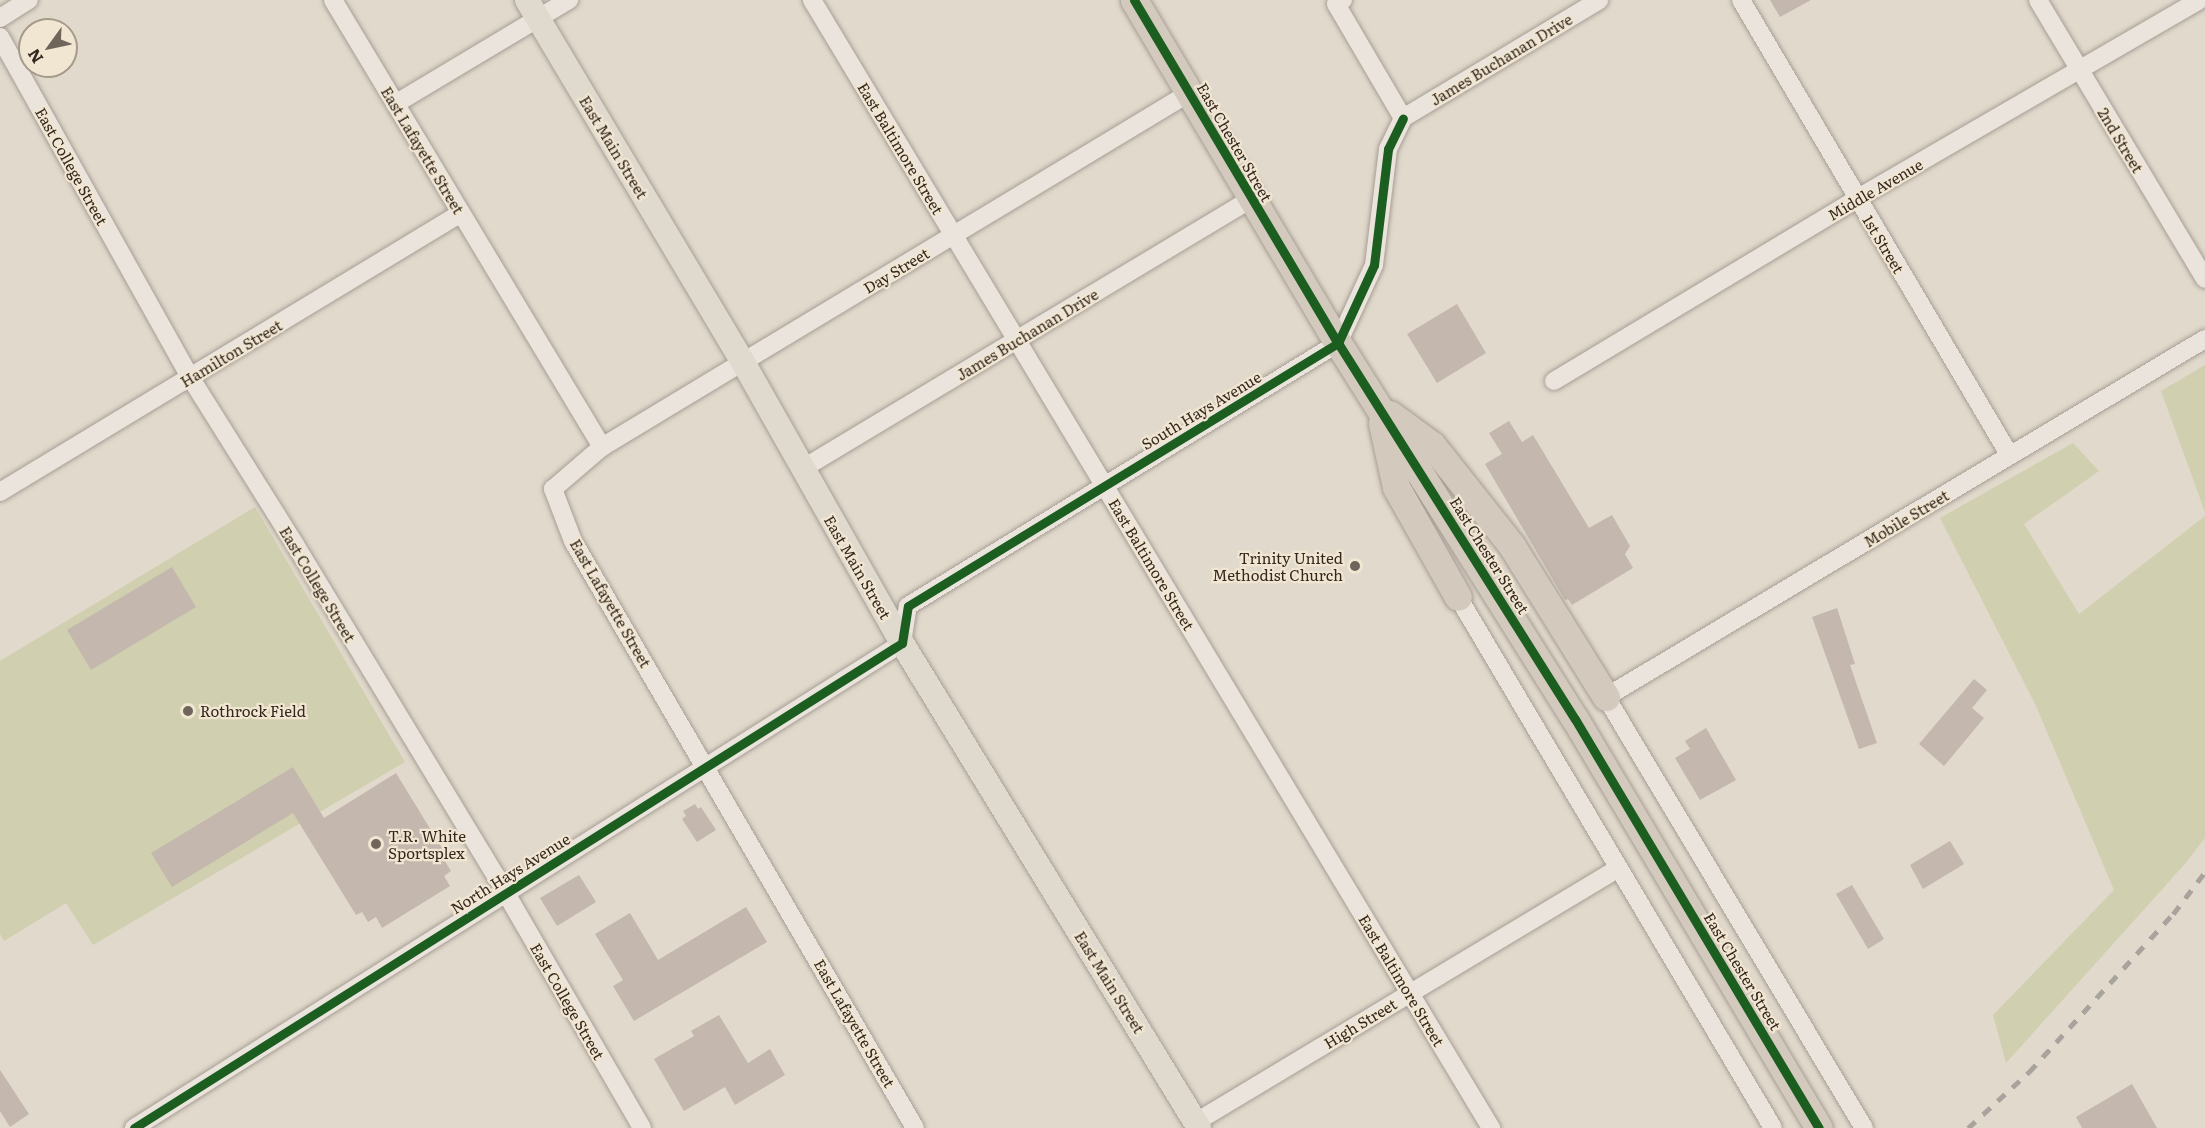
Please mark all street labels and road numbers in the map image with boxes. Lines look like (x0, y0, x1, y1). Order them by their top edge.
street label: James Buchanan Drive (1427, 9, 1575, 109)
street label: East Baltimore Street (854, 79, 948, 217)
street label: East Chester Street (1194, 79, 1276, 205)
street label: East Lafayette Street (378, 83, 468, 217)
street label: East Main Street (576, 92, 652, 202)
street label: East College Street (32, 104, 112, 228)
street label: 2nd Street (2095, 104, 2147, 176)
street label: Middle Avenue (1824, 155, 1926, 223)
street label: 1st Street (1860, 212, 1908, 276)
street label: Day Street (860, 243, 932, 297)
street label: James Buchanan Drive (953, 284, 1101, 384)
street label: Hamilton Street (177, 316, 285, 390)
street label: South Hays Avenue (1138, 367, 1264, 453)
street label: Mobile Street (1860, 486, 1952, 550)
street label: East Chester Street (1447, 493, 1533, 617)
street label: East Baltimore Street (1105, 495, 1199, 633)
street label: East Main Street (821, 512, 895, 622)
street label: East College Street (276, 523, 360, 645)
street label: East Lafayette Street (567, 536, 655, 670)
street label: North Hays Avenue (447, 829, 573, 917)
street label: East Chester Street (1701, 909, 1785, 1033)
street label: East Baltimore Street (1355, 911, 1449, 1049)
street label: East Main Street (1071, 928, 1149, 1036)
street label: East College Street (527, 939, 609, 1063)
street label: East Lafayette Street (811, 956, 899, 1090)
street label: High Street (1320, 994, 1400, 1052)

